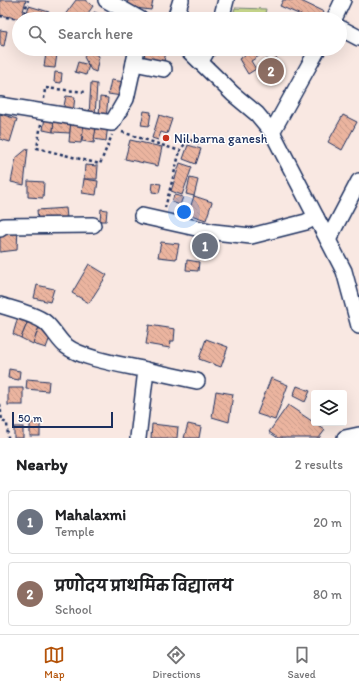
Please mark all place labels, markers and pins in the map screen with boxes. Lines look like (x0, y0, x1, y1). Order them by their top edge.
pin: 2 (258, 56, 284, 86)
place label: Nil barna ganesh (174, 131, 268, 146)
marker: Nil barna ganesh (161, 133, 171, 143)
pin: 1 (192, 231, 218, 261)

